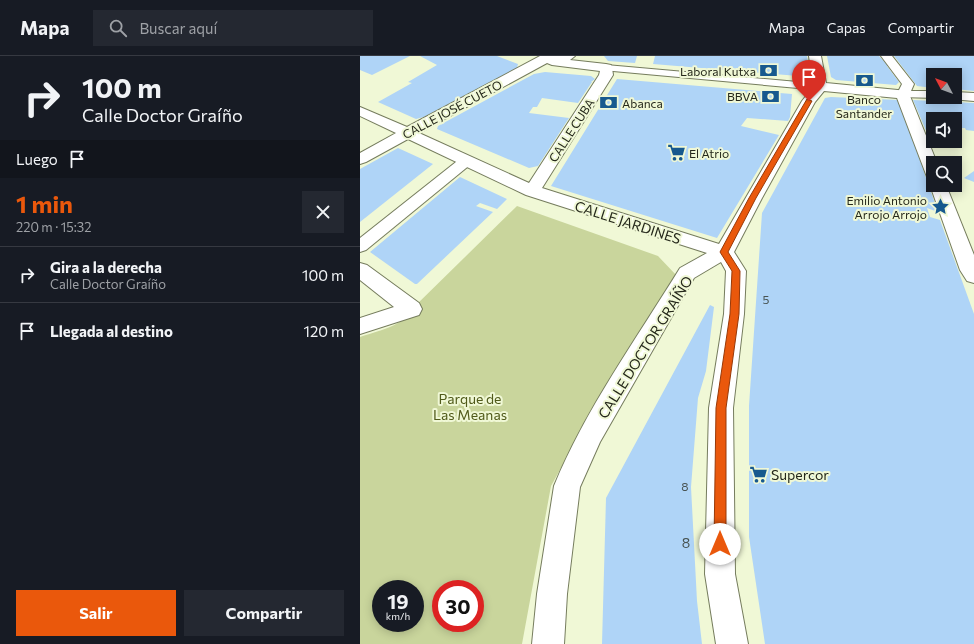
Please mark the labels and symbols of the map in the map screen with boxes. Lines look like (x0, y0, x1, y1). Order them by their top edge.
pin (792, 60, 826, 101)
bank icon: Laboral Kutxa (759, 61, 779, 81)
place label: Laboral Kutxa (680, 64, 756, 78)
north arrow (926, 68, 962, 104)
bank icon: Banco Santander (854, 70, 874, 90)
street label: CALLE JOSÉ CUETO (400, 77, 505, 142)
bank icon: BBVA (761, 86, 781, 106)
place label: BBVA (727, 89, 758, 103)
place label: Banco Santander (836, 92, 892, 120)
bank icon: Abanca (599, 93, 619, 113)
street label: CALLE CUBA (545, 96, 597, 164)
place label: Abanca (622, 96, 663, 110)
supermarket icon: El Atrio (666, 143, 686, 163)
place label: El Atrio (689, 146, 729, 160)
place label: Emilio Antonio Arrojo Arrojo (846, 193, 927, 221)
street label: CALLE JARDINES (573, 197, 683, 247)
place icon: Emilio Antonio Arrojo Arrojo (930, 197, 950, 217)
street label: CALLE DOCTOR GRAÍÑO (594, 273, 696, 421)
house number: 5 (763, 292, 770, 306)
park label: Parque de Las Meanas (433, 390, 507, 423)
supermarket icon: Supercor (748, 464, 768, 484)
place label: Supercor (771, 466, 829, 483)
house number: 8 (681, 479, 689, 493)
position arrow (699, 523, 741, 565)
house number: 8 (682, 534, 690, 551)
speed limit sign: 30 (432, 580, 484, 632)

